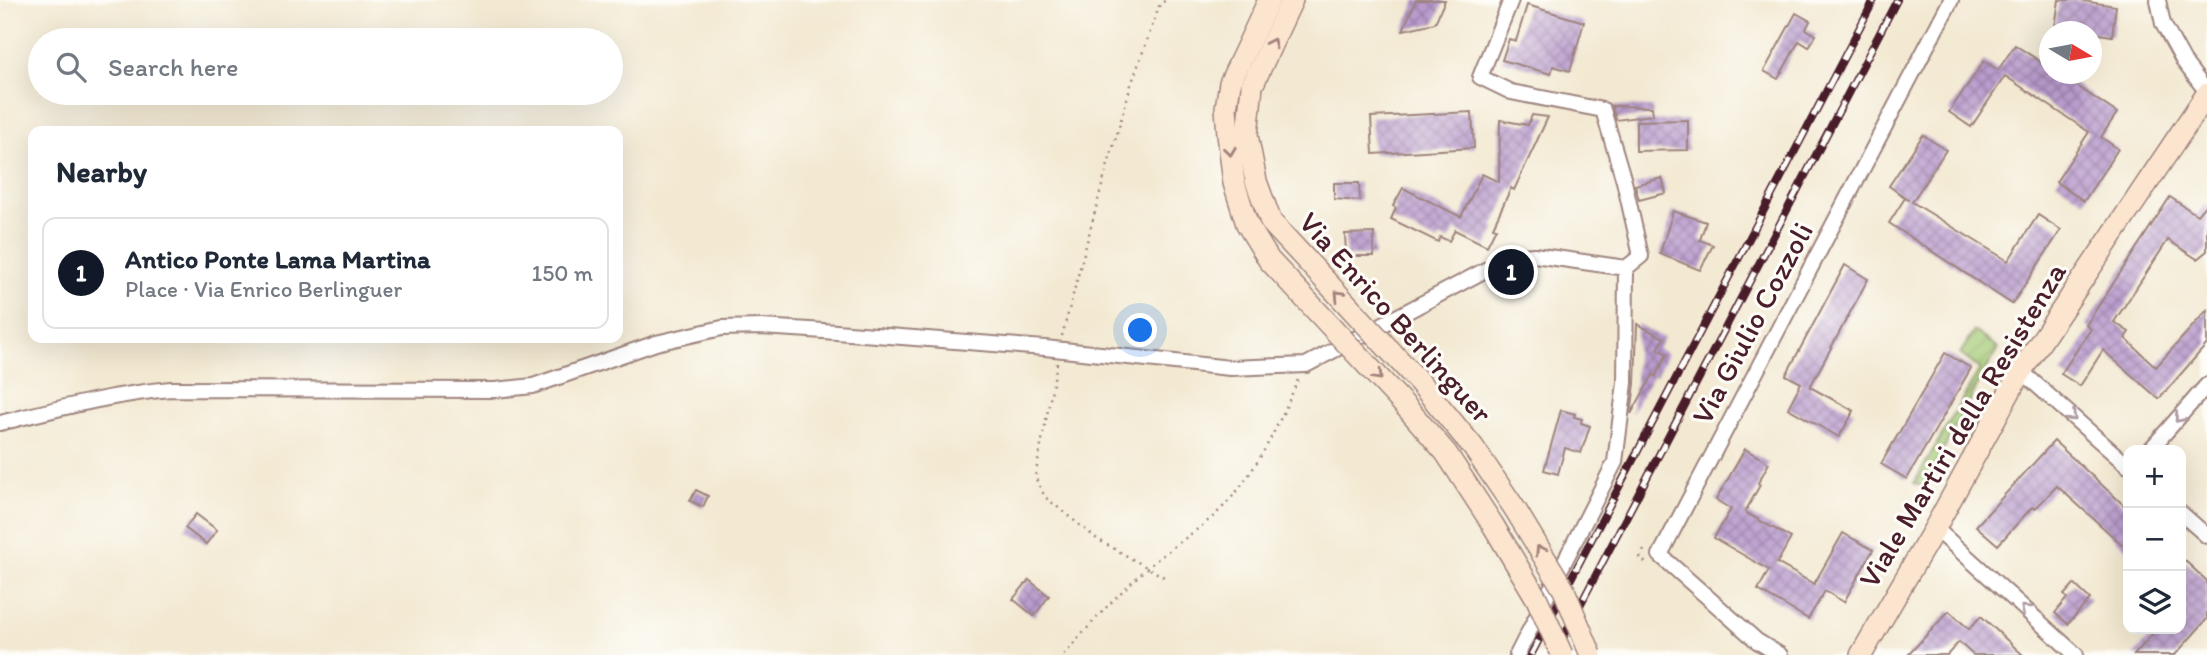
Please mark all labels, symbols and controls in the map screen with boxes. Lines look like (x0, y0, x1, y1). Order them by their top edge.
north arrow (2039, 21, 2102, 84)
search box (28, 28, 623, 105)
one-way arrow (1264, 38, 1278, 50)
icon: search (52, 48, 90, 86)
text: Search here (108, 51, 238, 83)
one-way arrow (1222, 145, 1237, 157)
text: Nearby (56, 153, 147, 190)
street label: Via Enrico Berlinguer (1291, 204, 1501, 431)
street label: Via Giulio Cozzoli (1683, 216, 1821, 430)
text: Antico Ponte Lama Martina (125, 243, 431, 275)
pin: 1 (1488, 246, 1534, 298)
street label: Viale Martiri della Resistenza (1850, 255, 2074, 594)
text: 1 (76, 259, 86, 287)
text: 150 m (532, 259, 593, 287)
text: Place · Via Enrico Berlinguer (125, 275, 402, 303)
one-way arrow (1335, 290, 1347, 303)
your location (1123, 313, 1157, 347)
one-way arrow (1369, 368, 1382, 381)
one-way arrow (2064, 408, 2077, 421)
one-way arrow (2174, 409, 2187, 422)
map controls (2123, 445, 2186, 634)
button: + (2123, 445, 2186, 508)
button: − (2123, 508, 2186, 571)
one-way arrow (1535, 545, 1548, 558)
button: layers (2123, 571, 2186, 634)
one-way arrow (2020, 605, 2033, 618)

